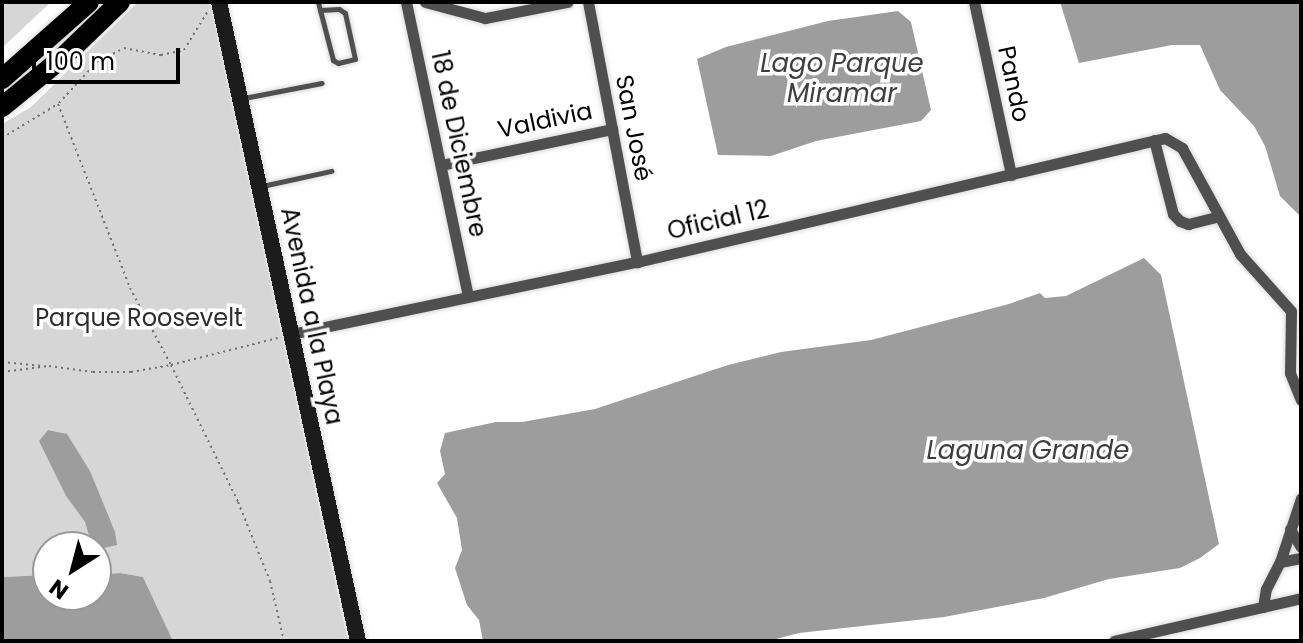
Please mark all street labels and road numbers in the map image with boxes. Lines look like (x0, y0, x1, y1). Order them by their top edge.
street label: Pando (992, 43, 1036, 125)
street label: 18 de Diciembre (425, 48, 493, 240)
street label: San José (610, 72, 658, 184)
street label: Valdivia (495, 96, 595, 144)
street label: Oficial 12 (665, 194, 771, 246)
street label: Avenida a la Playa (275, 205, 349, 427)

